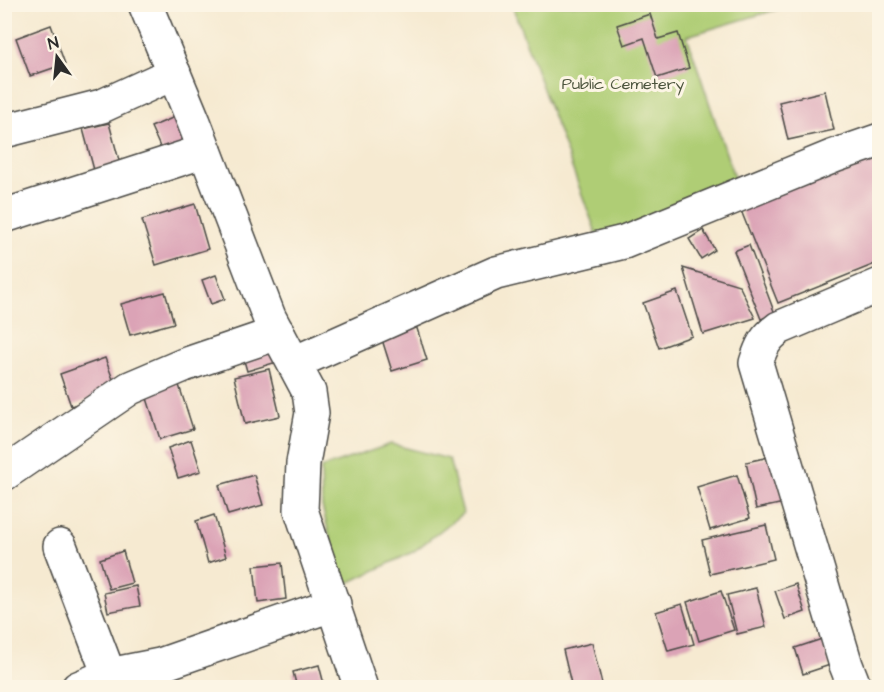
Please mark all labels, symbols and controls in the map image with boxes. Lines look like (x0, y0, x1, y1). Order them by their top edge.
north arrow (27, 27, 87, 87)
text: N (46, 32, 61, 55)
park label: Public Cemetery (562, 73, 685, 96)

